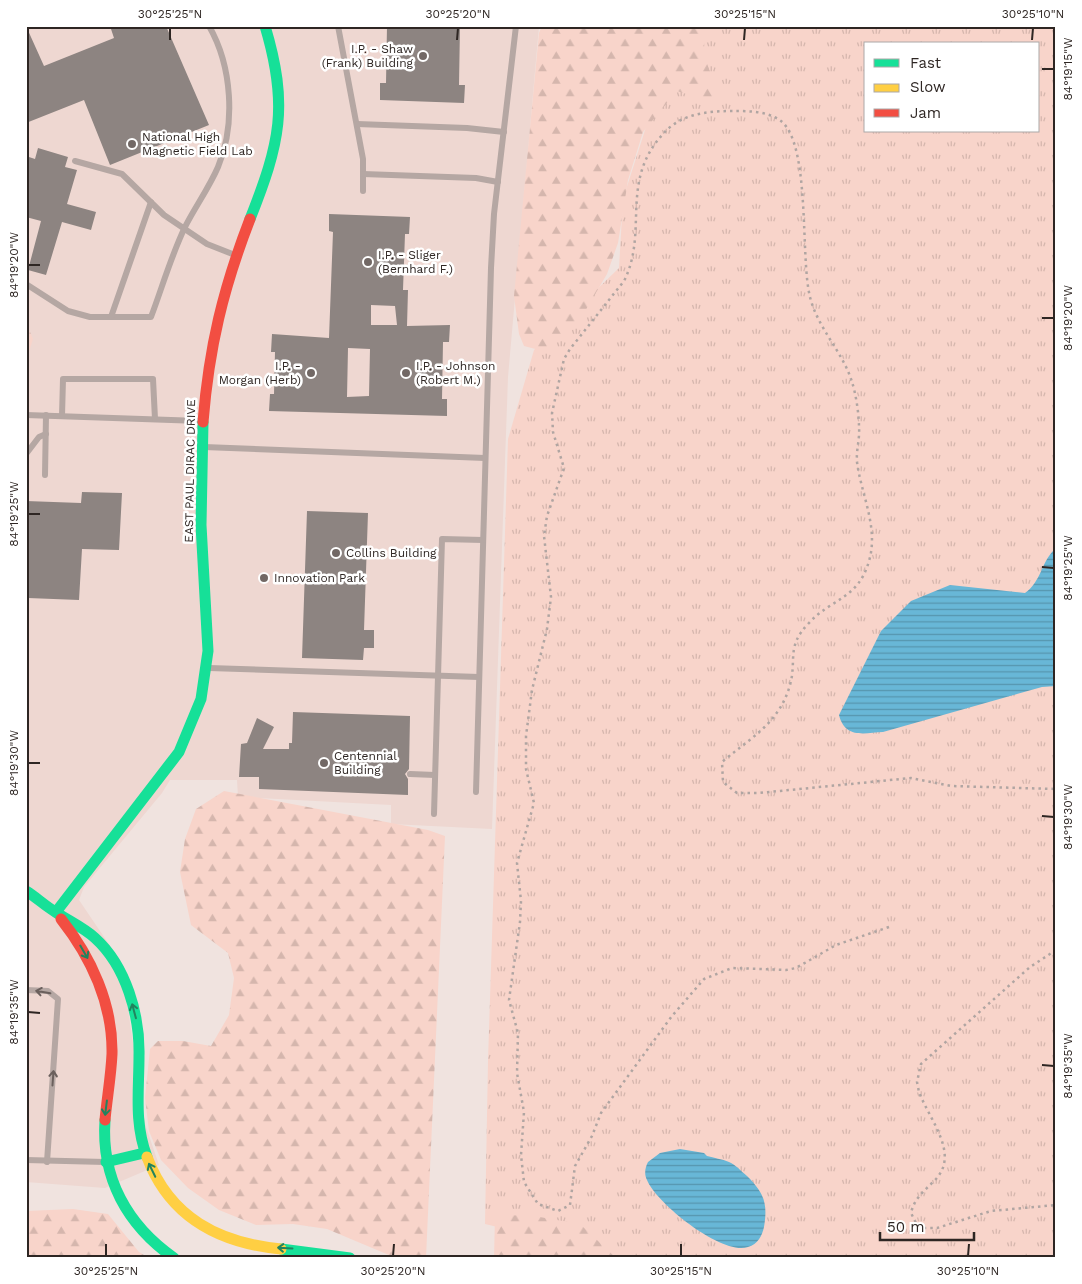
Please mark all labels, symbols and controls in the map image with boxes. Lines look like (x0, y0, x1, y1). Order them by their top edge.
text: 30°25'25"N (138, 7, 202, 21)
text: 30°25'20"N (426, 7, 490, 21)
text: 30°25'15"N (714, 7, 776, 21)
text: 30°25'10"N (1002, 7, 1064, 21)
text: 84°19'15"W (1061, 37, 1075, 101)
place label: I.P. - Shaw (Frank) Building (322, 42, 414, 70)
legend (864, 42, 1040, 132)
marker: I.P. - Shaw (Frank) Building (417, 50, 429, 62)
text: Fast (910, 54, 942, 72)
text: Slow (910, 78, 946, 96)
text: Jam (910, 104, 941, 122)
place label: National High Magnetic Field Lab (142, 130, 253, 158)
marker: National High Magnetic Field Lab (126, 138, 138, 150)
text: 84°19'20"W (7, 232, 21, 298)
place label: I.P. - Sliger (Bernhard F.) (378, 248, 453, 276)
marker: I.P. - Sliger (Bernhard F.) (362, 256, 374, 268)
text: 84°19'20"W (1061, 285, 1075, 351)
place label: I.P. - Morgan (Herb) (219, 359, 301, 387)
place label: I.P. - Johnson (Robert M.) (416, 359, 496, 387)
marker: I.P. - Morgan (Herb) (305, 367, 317, 379)
marker: I.P. - Johnson (Robert M.) (400, 367, 412, 379)
street label: EAST PAUL DIRAC DRIVE (182, 399, 198, 543)
text: 84°19'25"W (7, 481, 21, 547)
text: 84°19'25"W (1061, 535, 1075, 601)
place label: Collins Building (346, 546, 437, 560)
marker: Collins Building (330, 547, 342, 559)
place label: Innovation Park (274, 571, 365, 585)
marker: Innovation Park (258, 572, 270, 584)
text: 84°19'30"W (7, 730, 21, 796)
place label: Centennial Building (334, 749, 397, 777)
marker: Centennial Building (318, 757, 330, 769)
text: 84°19'30"W (1061, 784, 1075, 850)
one-way arrow (79, 944, 89, 958)
text: 84°19'35"W (7, 979, 21, 1045)
one-way arrow (35, 987, 51, 997)
one-way arrow (129, 1004, 138, 1020)
text: 84°19'35"W (1061, 1033, 1075, 1099)
one-way arrow (48, 1070, 57, 1086)
one-way arrow (101, 1100, 111, 1116)
one-way arrow (147, 1163, 157, 1178)
scale bar (880, 1209, 973, 1241)
text: 50 m (887, 1218, 924, 1236)
one-way arrow (277, 1244, 293, 1253)
text: 30°25'25"N (74, 1264, 138, 1278)
text: 30°25'20"N (361, 1264, 425, 1278)
text: 30°25'15"N (650, 1264, 712, 1278)
text: 30°25'10"N (937, 1264, 999, 1278)

